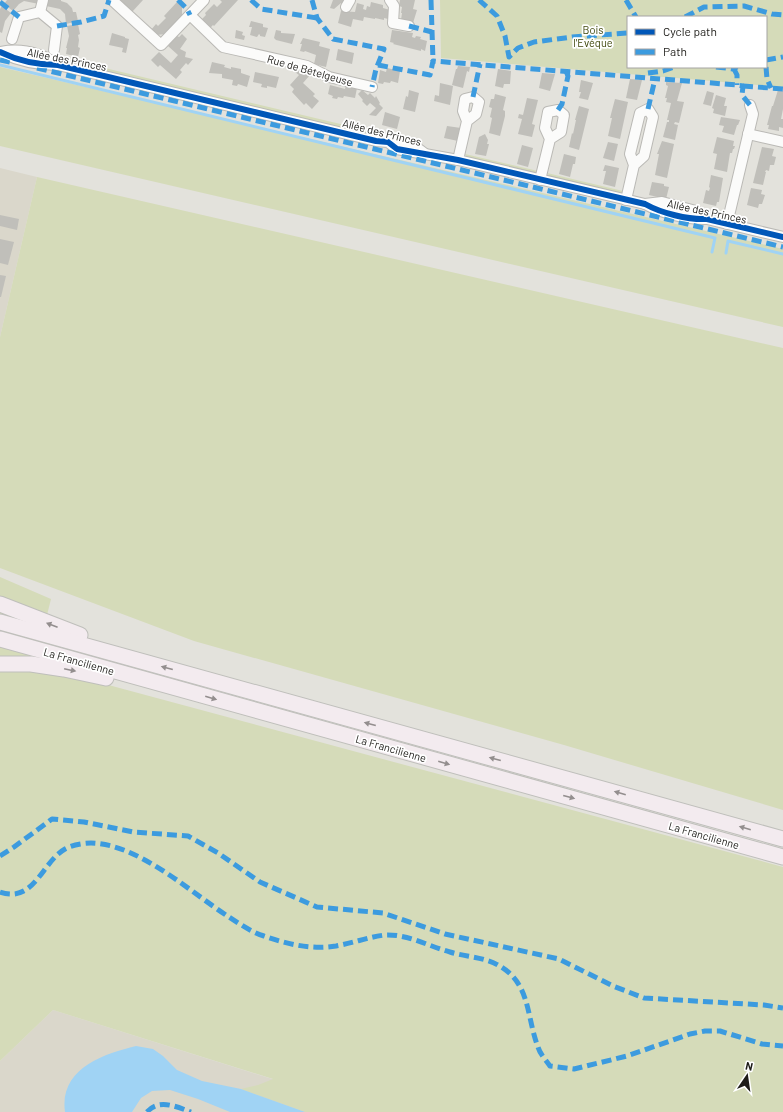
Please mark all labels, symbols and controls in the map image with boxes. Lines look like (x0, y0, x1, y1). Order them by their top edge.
legend (627, 16, 767, 68)
park label: Bois l'Evéque (573, 23, 613, 49)
text: Cycle path (663, 24, 717, 38)
text: Path (663, 44, 687, 58)
street label: Allée des Princes (26, 45, 108, 73)
street label: Rue de Bételgeuse (266, 52, 354, 88)
street label: Allée des Princes (341, 116, 423, 148)
street label: Allée des Princes (666, 196, 748, 226)
one-way arrow (46, 621, 58, 627)
street label: La Francilienne (42, 645, 116, 677)
one-way arrow (161, 665, 173, 671)
one-way arrow (64, 668, 76, 674)
one-way arrow (205, 695, 217, 701)
one-way arrow (363, 721, 375, 727)
street label: La Francilienne (354, 732, 428, 764)
one-way arrow (489, 756, 501, 762)
one-way arrow (438, 760, 450, 766)
one-way arrow (614, 790, 626, 796)
one-way arrow (563, 795, 575, 801)
street label: La Francilienne (667, 819, 741, 851)
one-way arrow (739, 825, 751, 831)
north arrow (727, 1056, 767, 1096)
text: N (744, 1059, 754, 1073)

